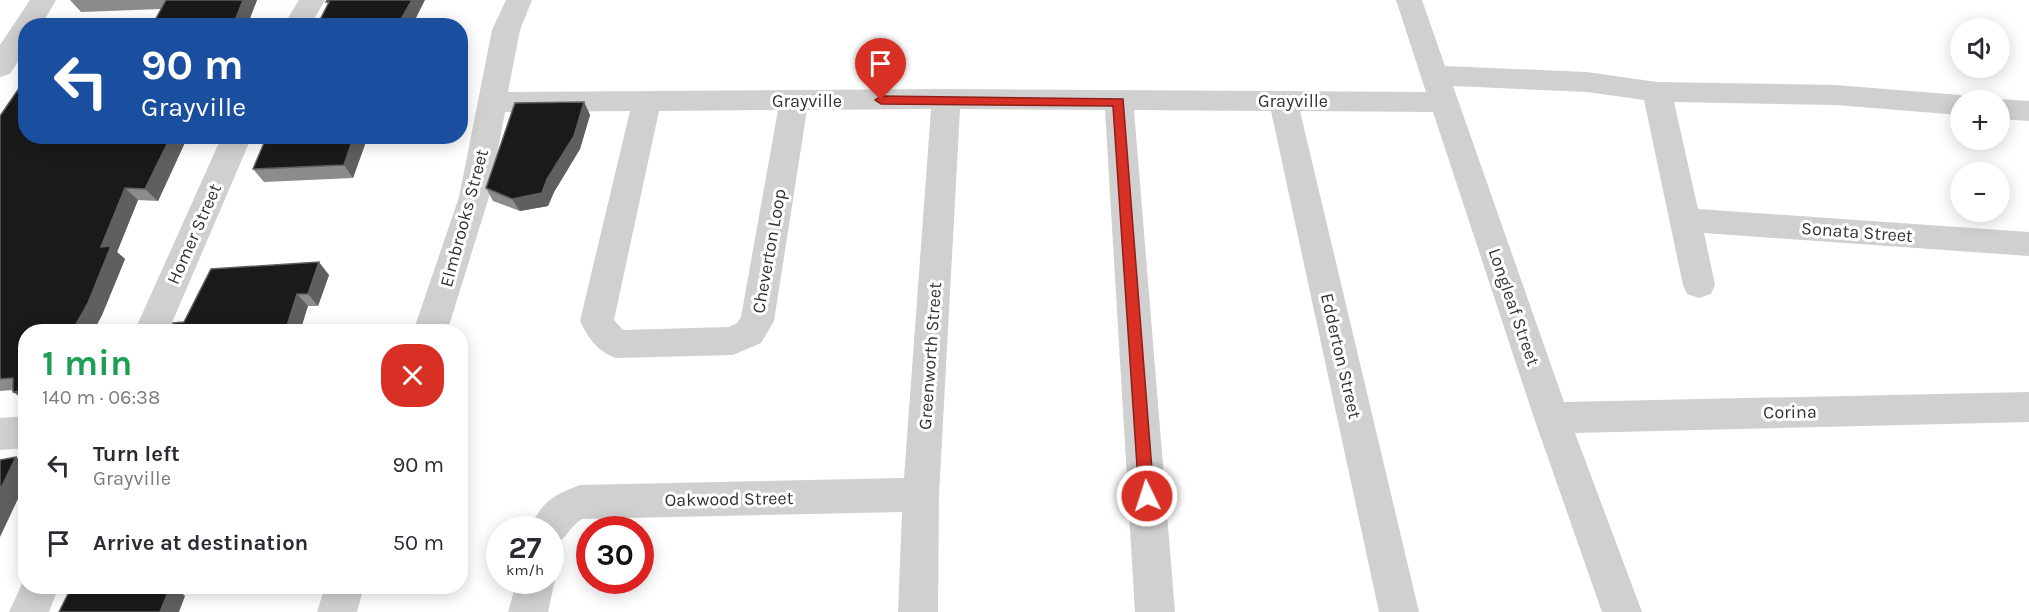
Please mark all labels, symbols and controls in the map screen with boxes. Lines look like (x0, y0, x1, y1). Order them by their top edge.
map controls (1950, 18, 2010, 222)
button: sound (1950, 18, 2010, 78)
pin (855, 38, 906, 100)
text: 90 m (141, 40, 244, 90)
icon: left (42, 42, 120, 120)
icon: arrive (864, 47, 897, 80)
street label: Grayville (772, 90, 842, 112)
street label: Grayville (1258, 90, 1328, 112)
button: + (1950, 90, 2010, 150)
text: Grayville (141, 91, 246, 123)
street label: Elmbrooks Street (435, 146, 493, 289)
button: − (1950, 162, 2010, 222)
street label: Homer Street (162, 180, 226, 288)
street label: Cheverton Loop (747, 187, 791, 315)
street label: Sonata Street (1800, 217, 1914, 247)
street label: Longleaf Street (1484, 245, 1545, 369)
street label: Greenworth Street (914, 281, 946, 431)
street label: Edderton Street (1316, 291, 1366, 421)
text: 1 min (42, 342, 132, 384)
button: close (381, 344, 444, 407)
text: 140 m · 06:38 (42, 386, 160, 409)
street label: Corina (1763, 401, 1817, 423)
text: Turn left (93, 441, 180, 467)
icon: left (42, 449, 75, 482)
text: 90 m (392, 452, 444, 478)
position arrow (1115, 464, 1179, 528)
text: Grayville (93, 467, 171, 490)
street label: Oakwood Street (664, 487, 794, 511)
speed limit sign: 30 (576, 516, 654, 594)
icon: arrive (42, 527, 75, 560)
text: Arrive at destination (93, 530, 308, 556)
text: 50 m (393, 530, 444, 556)
text: 27 (508, 530, 542, 566)
text: km/h (506, 561, 544, 579)

